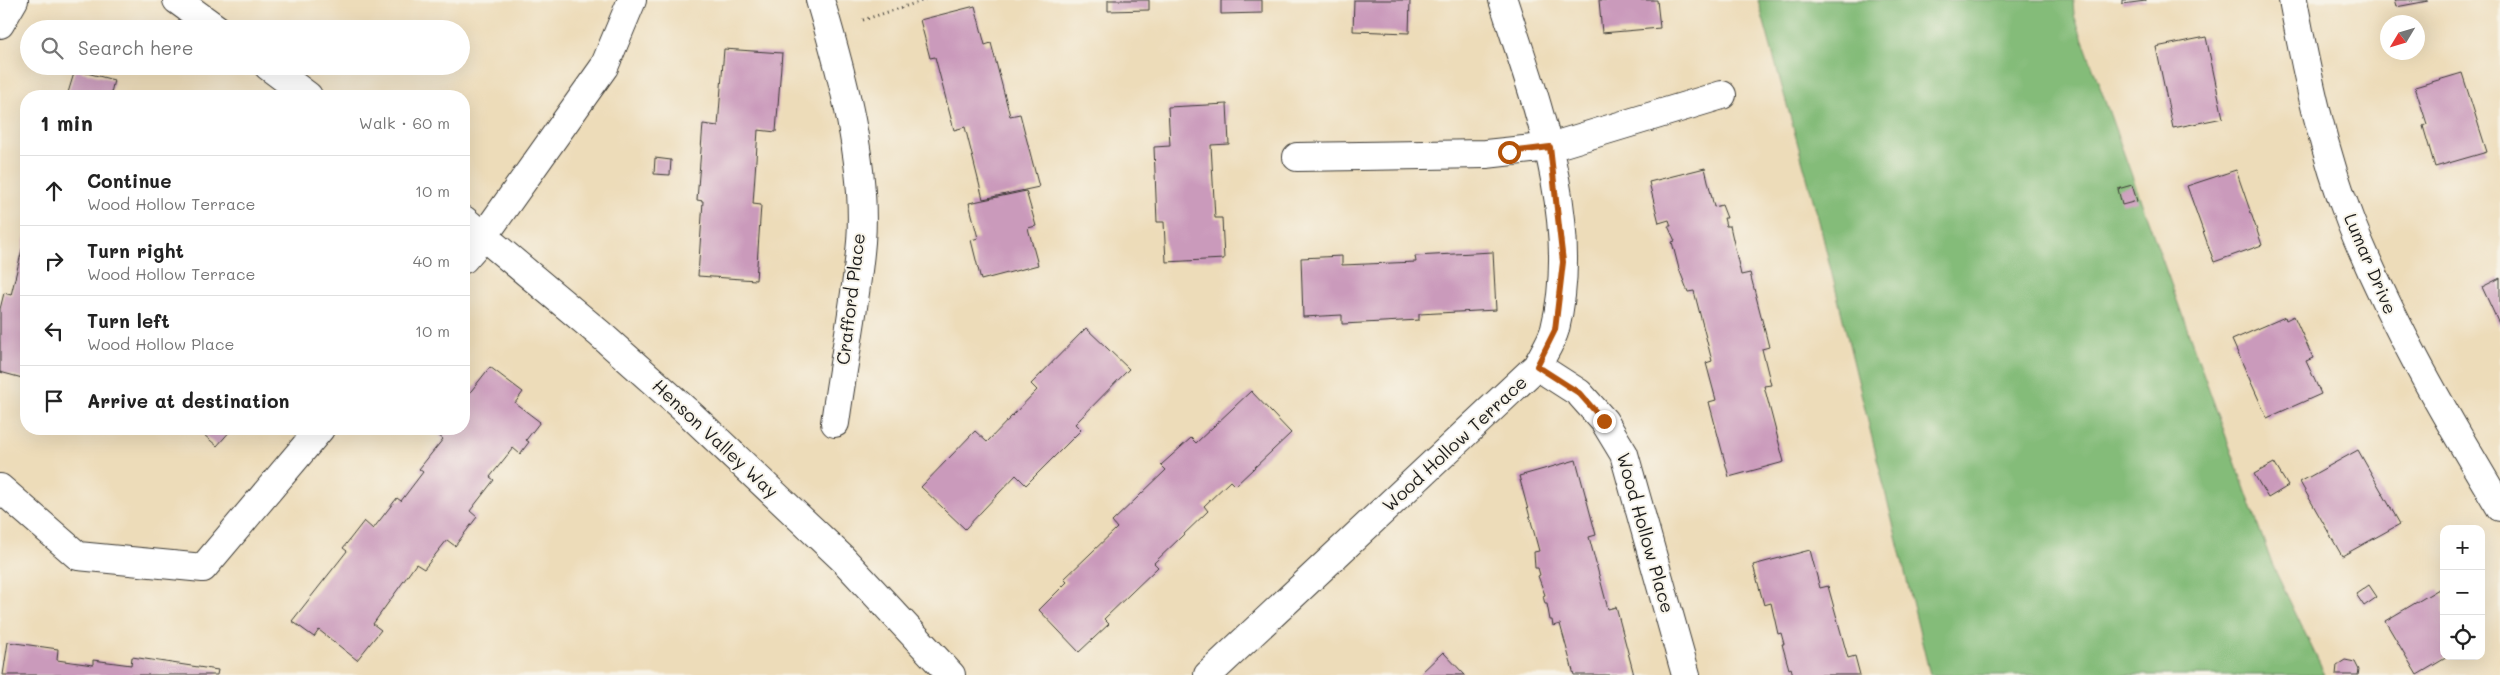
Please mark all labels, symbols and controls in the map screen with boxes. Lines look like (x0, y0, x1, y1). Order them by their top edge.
north arrow (2380, 15, 2425, 60)
search box (20, 20, 470, 75)
icon: search (38, 34, 66, 62)
text: Search here (78, 35, 194, 60)
text: 1 min (40, 109, 93, 136)
text: Walk · 60 m (359, 112, 450, 133)
route start (1498, 141, 1521, 164)
text: Continue (87, 168, 172, 193)
icon: ahead (40, 177, 68, 205)
text: 10 m (415, 180, 450, 201)
text: Wood Hollow Terrace (87, 193, 255, 214)
street label: Lumar Drive (2339, 210, 2403, 318)
street label: Crafford Place (830, 232, 870, 366)
text: Turn right (87, 238, 184, 263)
icon: right (40, 247, 68, 275)
text: 40 m (413, 250, 450, 271)
text: Wood Hollow Terrace (87, 263, 255, 284)
text: Turn left (87, 308, 170, 333)
icon: left (40, 317, 68, 345)
text: 10 m (415, 320, 450, 341)
text: Wood Hollow Place (87, 333, 234, 354)
street label: Wood Hollow Terrace (1377, 370, 1532, 517)
street label: Henson Valley Way (648, 374, 784, 503)
icon: arrive (40, 387, 68, 415)
text: Arrive at destination (87, 388, 290, 413)
route end (1593, 410, 1616, 433)
street label: Wood Hollow Place (1612, 450, 1680, 616)
map controls (2440, 525, 2485, 660)
button: + (2440, 525, 2485, 570)
button: − (2440, 570, 2485, 615)
button: locate (2440, 615, 2485, 660)

